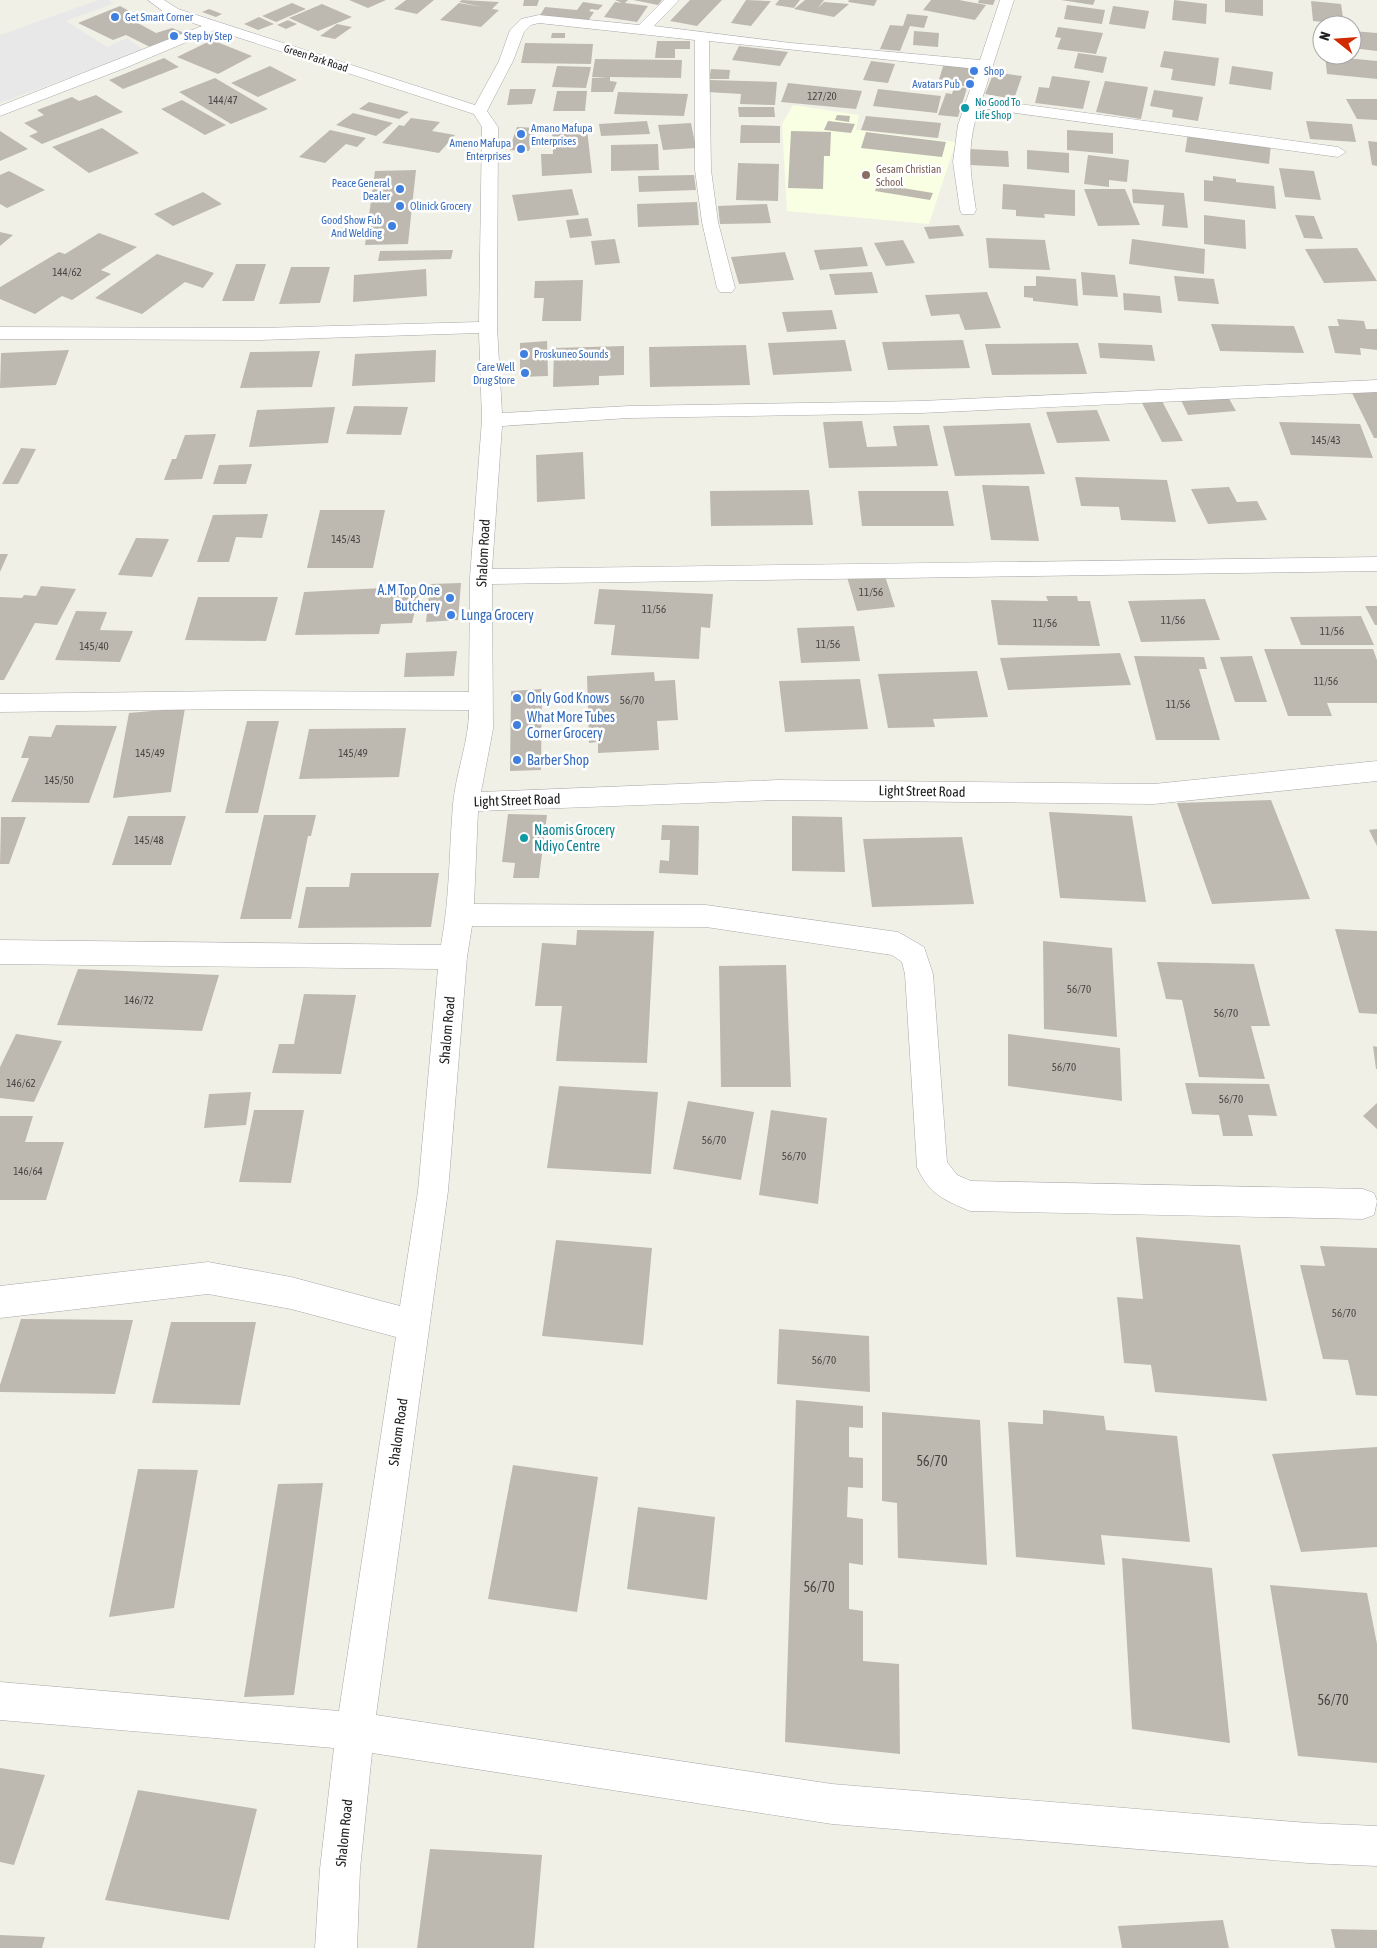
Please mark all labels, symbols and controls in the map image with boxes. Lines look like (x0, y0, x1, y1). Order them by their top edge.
marker: Get Smart Corner (109, 11, 121, 23)
place label: Get Smart Corner (125, 11, 194, 23)
north arrow (1312, 15, 1362, 65)
marker: Step by Step (168, 30, 180, 42)
place label: Step by Step (184, 30, 232, 42)
text: N (1316, 30, 1333, 42)
street label: Green Park Road (282, 42, 350, 74)
marker: Shop (968, 65, 980, 77)
place label: Shop (984, 65, 1004, 77)
place label: Avatars Pub (912, 78, 960, 90)
marker: Avatars Pub (964, 78, 976, 90)
house number: 127/20 (807, 90, 837, 102)
house number: 144/47 (208, 94, 238, 106)
place label: No Good To Life Shop (975, 96, 1020, 121)
marker: No Good To Life Shop (959, 102, 971, 114)
place label: Amano Mafupa Enterprises (531, 122, 593, 147)
marker: Amano Mafupa Enterprises (515, 128, 527, 140)
place label: Ameno Mafupa Enterprises (450, 137, 511, 162)
marker: Ameno Mafupa Enterprises (515, 143, 527, 155)
place label: Gesam Christian School (876, 163, 941, 188)
marker: Gesam Christian School (860, 169, 872, 181)
place label: Peace General Dealer (332, 177, 391, 202)
marker: Peace General Dealer (394, 183, 406, 195)
marker: Olinick Grocery (394, 200, 406, 212)
place label: Olinick Grocery (410, 200, 472, 212)
place label: Good Show Fub And Welding (321, 214, 382, 239)
marker: Good Show Fub And Welding (386, 220, 398, 232)
house number: 144/62 (52, 266, 82, 278)
marker: Proskuneo Sounds (518, 348, 530, 360)
place label: Proskuneo Sounds (534, 348, 608, 360)
place label: Care Well Drug Store (473, 361, 515, 386)
marker: Care Well Drug Store (519, 367, 531, 379)
house number: 145/43 (1311, 434, 1341, 446)
street label: Shalom Road (473, 519, 493, 587)
house number: 145/43 (331, 533, 361, 545)
place label: A.M Top One Butchery (378, 582, 440, 614)
house number: 11/56 (859, 586, 883, 598)
marker: A.M Top One Butchery (444, 592, 456, 604)
house number: 11/56 (642, 603, 666, 615)
place label: Lunga Grocery (461, 607, 534, 623)
marker: Lunga Grocery (445, 609, 457, 621)
house number: 11/56 (1161, 614, 1185, 626)
house number: 11/56 (1033, 617, 1057, 629)
house number: 11/56 (1320, 625, 1344, 637)
house number: 11/56 (816, 638, 840, 650)
house number: 145/40 (79, 640, 109, 652)
house number: 11/56 (1314, 675, 1338, 687)
place label: Only God Knows (527, 690, 609, 706)
marker: Only God Knows (511, 692, 523, 704)
house number: 56/70 (620, 694, 644, 706)
house number: 11/56 (1166, 698, 1190, 710)
place label: What More Tubes Corner Grocery (527, 709, 615, 741)
marker: What More Tubes Corner Grocery (511, 719, 523, 731)
house number: 145/49 (135, 747, 165, 759)
house number: 145/49 (338, 747, 368, 759)
place label: Barber Shop (527, 752, 590, 768)
marker: Barber Shop (511, 754, 523, 766)
house number: 145/50 (44, 774, 74, 786)
street label: Light Street Road (878, 782, 966, 800)
street label: Light Street Road (473, 790, 561, 810)
place label: Naomis Grocery Ndiyo Centre (534, 822, 615, 854)
marker: Naomis Grocery Ndiyo Centre (518, 832, 530, 844)
house number: 145/48 (134, 834, 164, 846)
house number: 56/70 (1067, 983, 1091, 995)
house number: 146/72 (124, 994, 154, 1006)
street label: Shalom Road (436, 995, 458, 1065)
house number: 56/70 (1214, 1007, 1238, 1019)
house number: 56/70 (1052, 1061, 1076, 1073)
house number: 146/62 (6, 1077, 36, 1089)
house number: 56/70 (1219, 1093, 1243, 1105)
house number: 56/70 (702, 1134, 726, 1146)
house number: 56/70 (782, 1150, 806, 1162)
house number: 146/64 (13, 1165, 43, 1177)
house number: 56/70 (1332, 1307, 1356, 1319)
house number: 56/70 (812, 1354, 836, 1366)
street label: Shalom Road (385, 1397, 411, 1467)
house number: 56/70 (916, 1453, 948, 1469)
house number: 56/70 (803, 1579, 835, 1595)
house number: 56/70 (1317, 1692, 1349, 1708)
street label: Shalom Road (332, 1798, 356, 1868)

